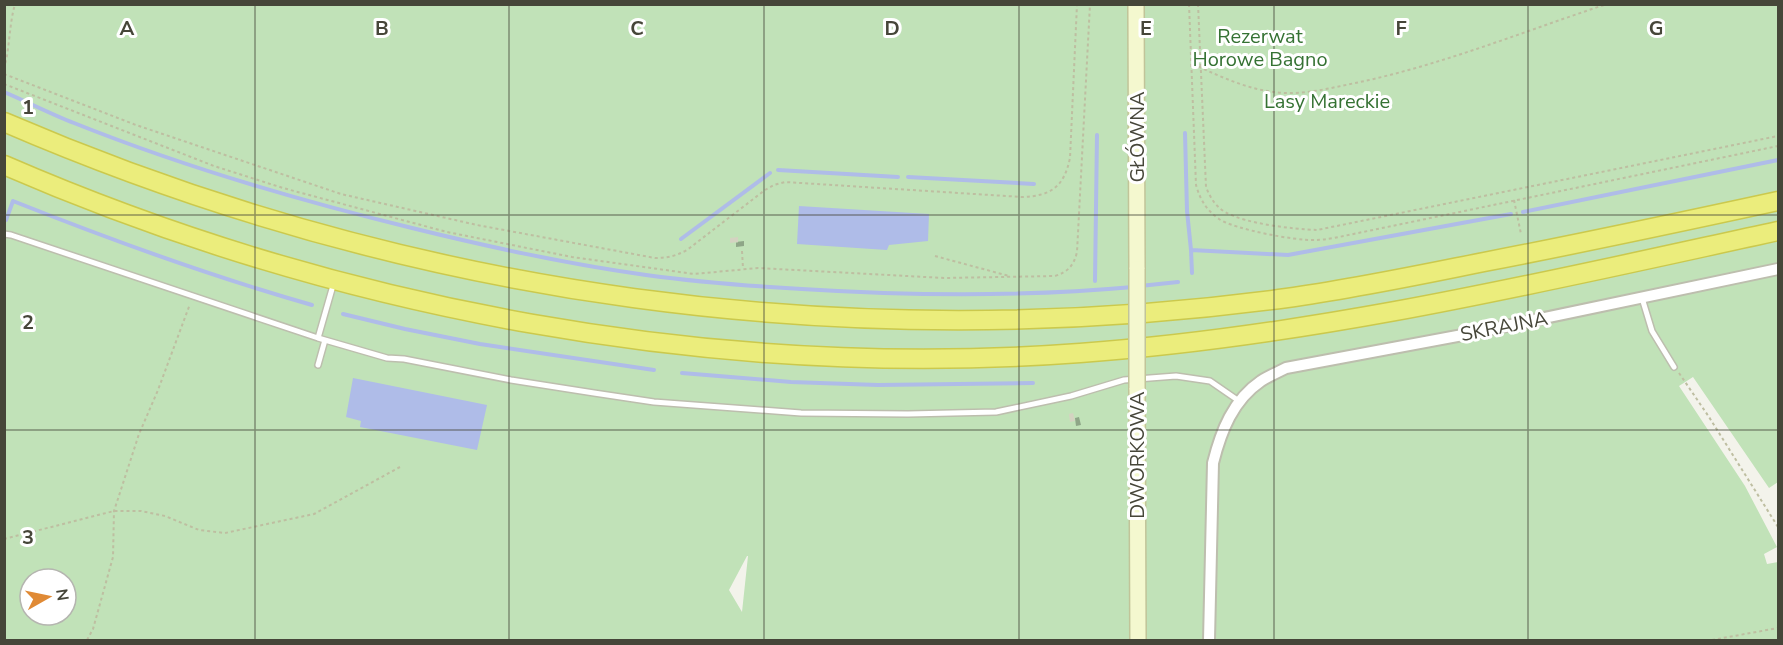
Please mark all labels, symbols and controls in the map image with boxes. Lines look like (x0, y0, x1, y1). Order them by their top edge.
text: A (120, 15, 135, 42)
text: B (375, 15, 389, 42)
text: C (630, 15, 644, 42)
text: D (884, 15, 900, 42)
text: E (1140, 15, 1152, 42)
text: F (1395, 15, 1407, 42)
text: G (1649, 15, 1663, 42)
park label: Rezerwat Horowe Bagno (1192, 23, 1328, 73)
park label: Lasy Mareckie (1264, 88, 1390, 115)
street label: GŁÓWNA (1124, 91, 1151, 183)
text: 1 (22, 94, 34, 121)
street label: SKRAJNA (1458, 305, 1551, 348)
text: 2 (22, 309, 34, 336)
street label: DWORKOWA (1124, 391, 1151, 519)
text: 3 (22, 524, 34, 551)
north arrow (18, 567, 78, 627)
text: N (50, 587, 74, 602)

